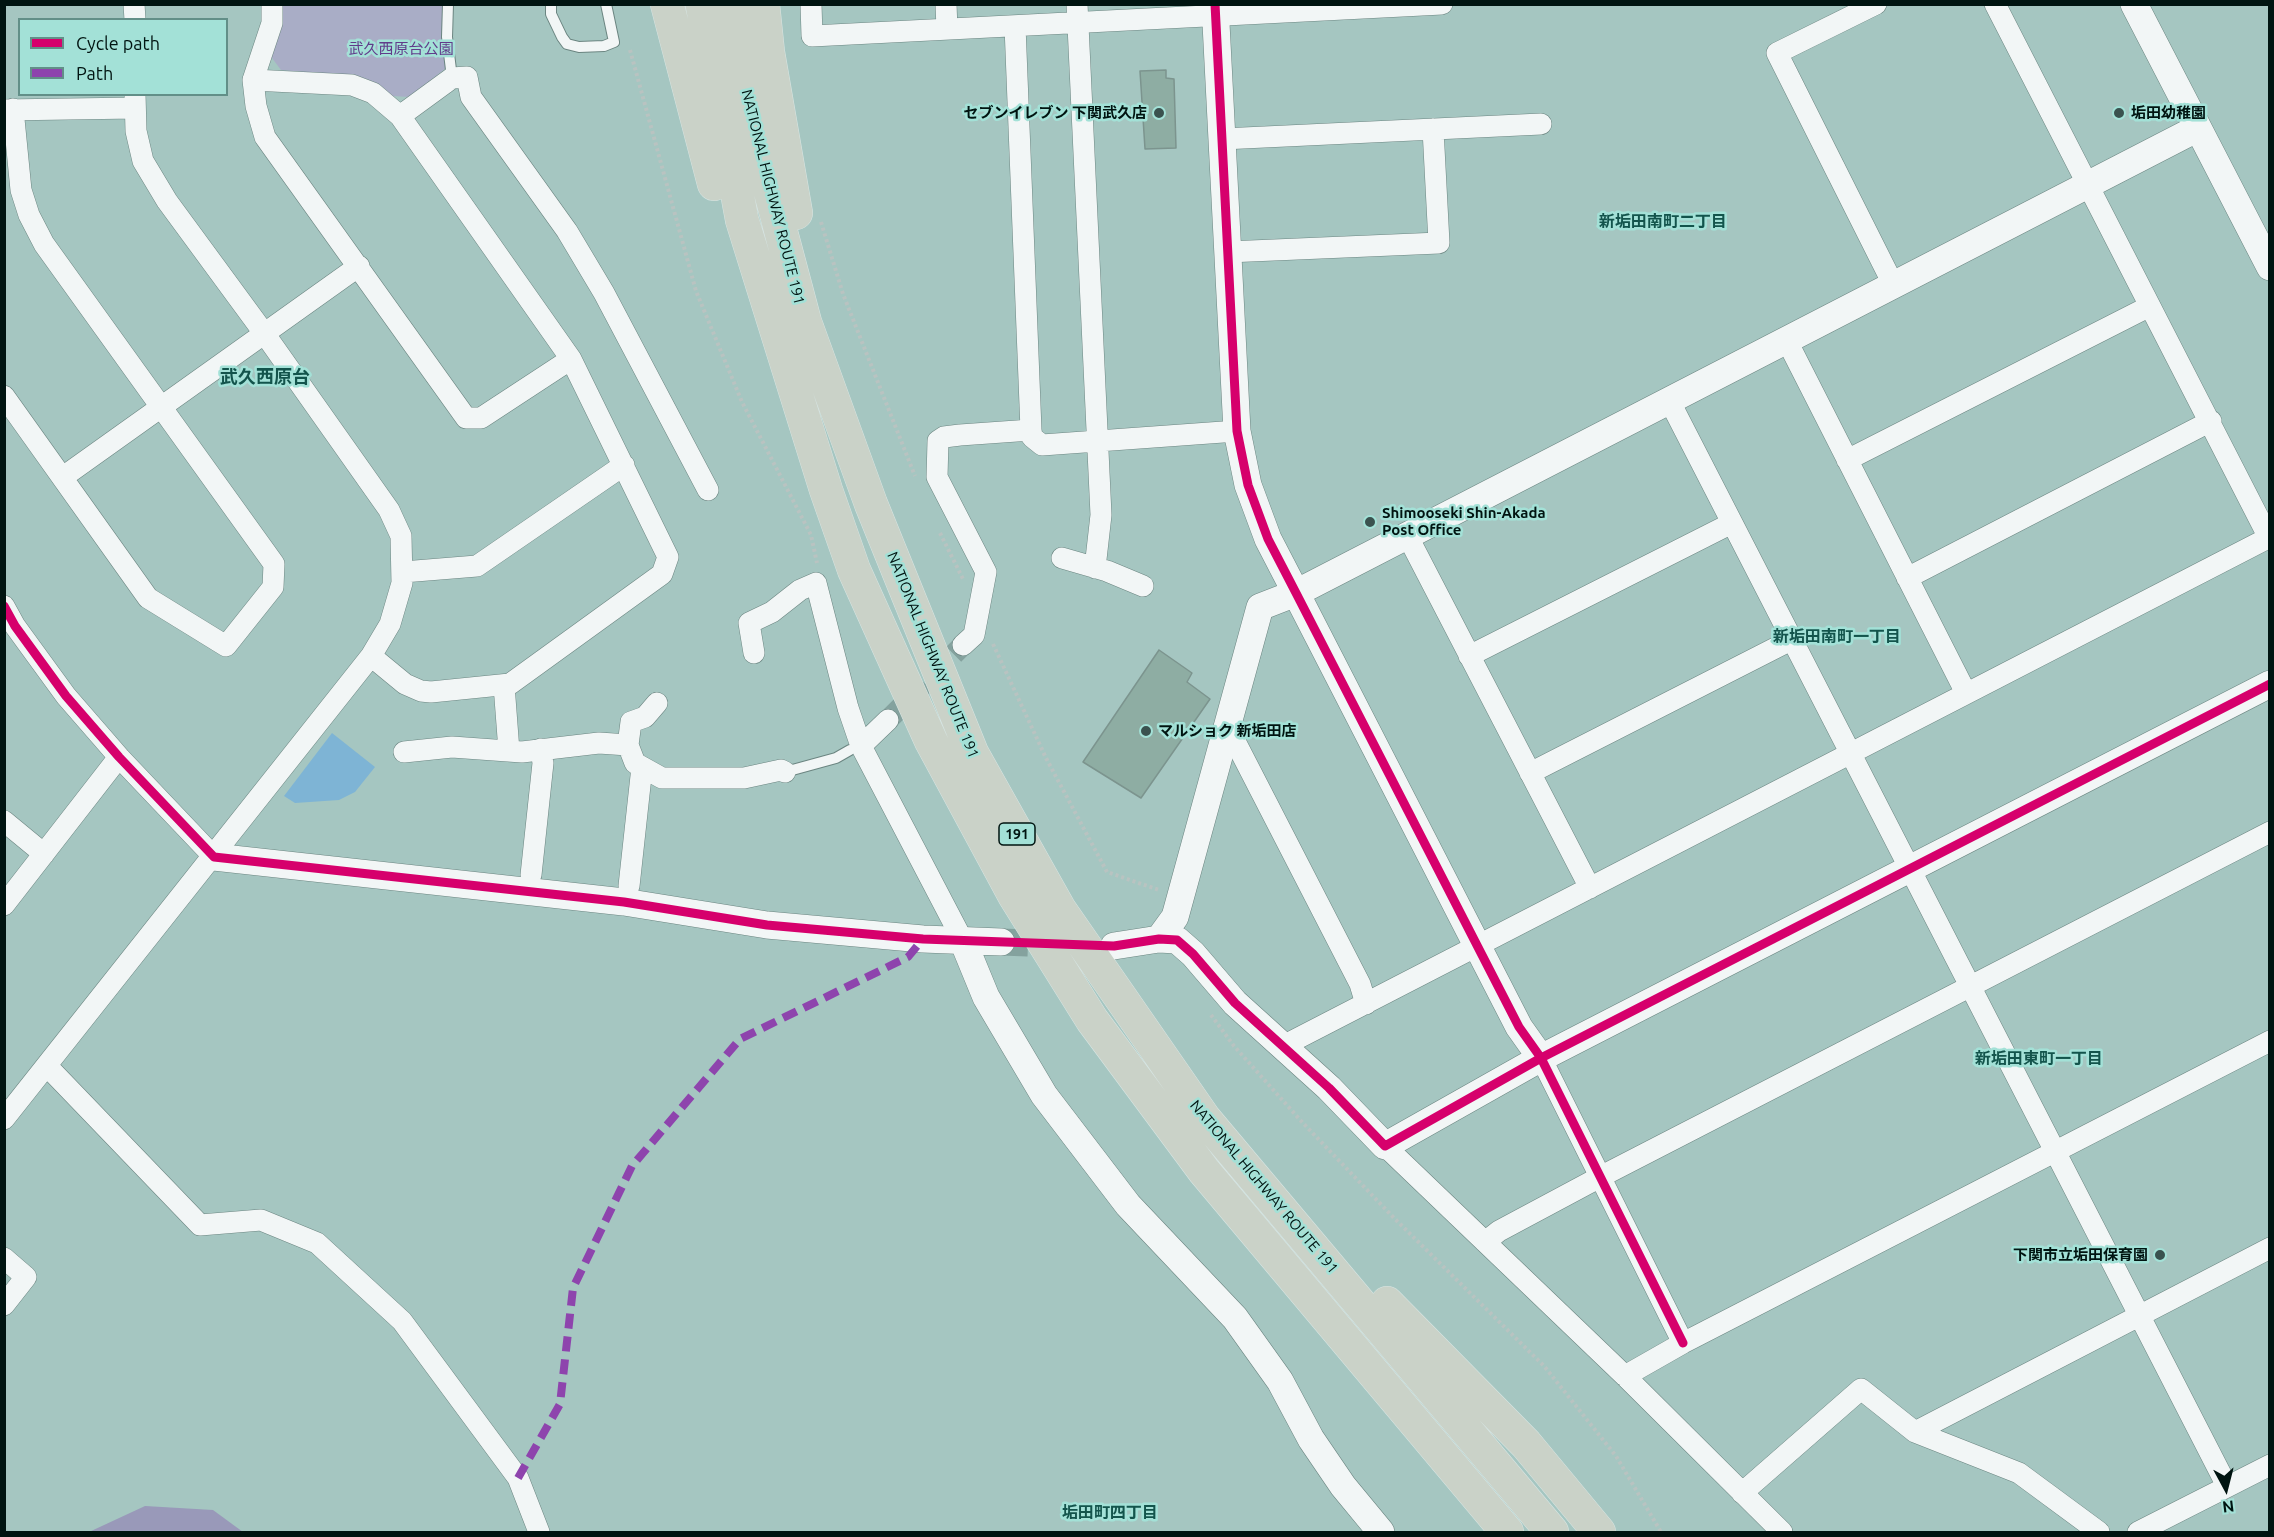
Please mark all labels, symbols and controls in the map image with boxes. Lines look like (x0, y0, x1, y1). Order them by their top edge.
legend (18, 18, 228, 96)
text: Cycle path (76, 33, 160, 53)
park label: 武久西原台公園 (349, 40, 453, 58)
text: Path (76, 63, 113, 83)
street label: NATIONAL HIGHWAY ROUTE 191 (738, 88, 808, 306)
place label: セブンイレブン 下関武久店 (963, 104, 1147, 122)
place label: 垢田幼稚園 (2131, 104, 2206, 122)
marker: セブンイレブン 下関武久店 (1152, 106, 1166, 120)
marker: 垢田幼稚園 (2112, 106, 2126, 120)
district label: 新垢田南町二丁目 (1599, 212, 1727, 232)
district label: 武久西原台 (220, 366, 310, 388)
place label: Shimooseki Shin-Akada Post Office (1382, 504, 1546, 539)
marker: Shimooseki Shin-Akada Post Office (1363, 515, 1377, 529)
street label: NATIONAL HIGHWAY ROUTE 191 (883, 549, 983, 761)
district label: 新垢田南町一丁目 (1773, 627, 1901, 647)
place label: マルショク 新垢田店 (1158, 722, 1297, 740)
marker: マルショク 新垢田店 (1139, 724, 1153, 738)
road number: 191 (999, 823, 1035, 845)
district label: 新垢田東町一丁目 (1975, 1049, 2103, 1069)
street label: NATIONAL HIGHWAY ROUTE 191 (1186, 1097, 1342, 1277)
place label: 下関市立垢田保育園 (2013, 1246, 2148, 1264)
marker: 下関市立垢田保育園 (2153, 1248, 2167, 1262)
north arrow (2196, 1459, 2256, 1519)
text: N (2221, 1497, 2235, 1517)
district label: 垢田町四丁目 (1062, 1503, 1158, 1523)

